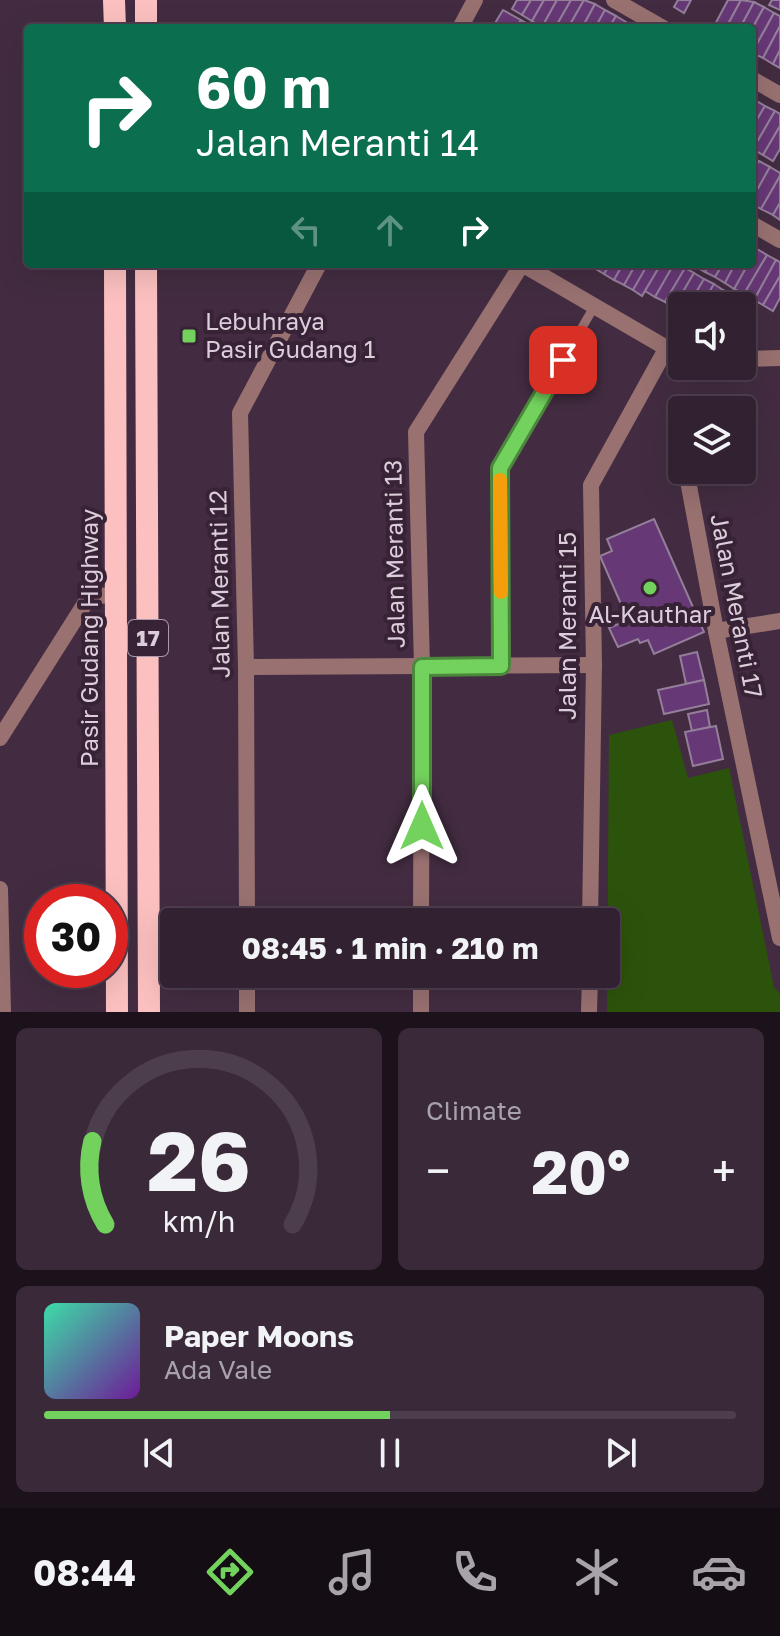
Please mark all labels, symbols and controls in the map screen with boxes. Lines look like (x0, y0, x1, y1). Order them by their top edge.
text: 60 m (196, 53, 331, 120)
icon: right (64, 56, 168, 160)
text: Jalan Meranti 14 (196, 121, 479, 164)
icon: left (284, 208, 328, 252)
icon: ahead (368, 208, 412, 252)
icon: right (452, 208, 496, 252)
map controls (668, 292, 756, 484)
button: sound (668, 292, 756, 380)
place label: Lebuhraya Pasir Gudang 1 (205, 306, 375, 363)
pin (529, 326, 597, 394)
marker: Lebuhraya Pasir Gudang 1 (180, 327, 198, 345)
icon: arrive (541, 338, 585, 382)
button: layers (668, 396, 756, 484)
street label: Jalan Meranti 13 (377, 460, 410, 648)
street label: Jalan Meranti 12 (202, 490, 235, 678)
street label: Pasir Gudang Highway (74, 509, 103, 767)
street label: Jalan Meranti 17 (705, 511, 770, 700)
street label: Jalan Meranti 15 (552, 532, 581, 720)
marker: Al-Kauthar (641, 579, 659, 597)
place label: Al-Kauthar (588, 599, 712, 628)
road number: 17 (128, 620, 168, 656)
position arrow (380, 784, 464, 868)
speed limit sign: 30 (24, 884, 128, 988)
text: 08:45 · 1 min · 210 m (241, 930, 539, 966)
text: Climate (426, 1095, 522, 1126)
text: 26 (147, 1109, 251, 1209)
text: 20° (532, 1135, 631, 1207)
text: − (426, 1144, 450, 1197)
text: + (712, 1144, 736, 1197)
text: km/h (163, 1204, 235, 1238)
text: Paper Moons (164, 1318, 354, 1354)
text: Ada Vale (164, 1354, 272, 1385)
icon: previous (137, 1431, 181, 1475)
icon: pause (368, 1431, 412, 1475)
icon: next (599, 1431, 643, 1475)
icon: directions (202, 1544, 258, 1600)
icon: music (324, 1544, 380, 1600)
icon: phone (447, 1544, 503, 1600)
icon: climate (569, 1544, 625, 1600)
icon: car (691, 1544, 747, 1600)
text: 08:44 (33, 1551, 136, 1594)

